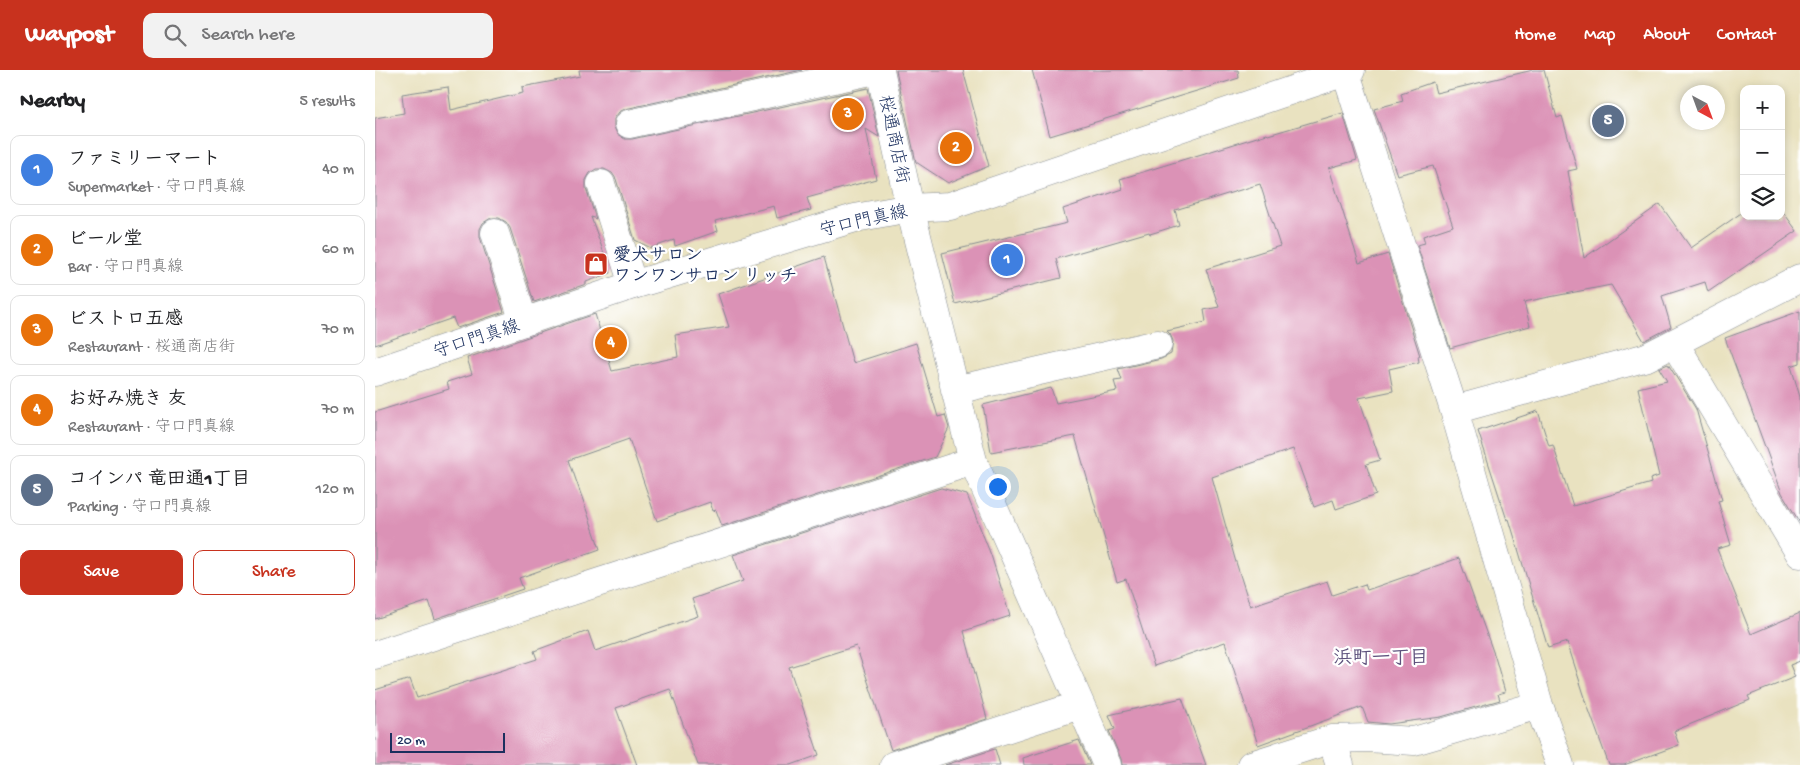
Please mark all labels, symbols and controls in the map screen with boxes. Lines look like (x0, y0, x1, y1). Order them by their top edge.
search box (143, 13, 493, 58)
text: Waypost (25, 21, 113, 50)
icon: search (161, 21, 189, 49)
text: Search here (201, 24, 295, 47)
text: Home (1514, 25, 1556, 46)
text: Map (1584, 25, 1615, 46)
text: About (1643, 25, 1689, 46)
text: Contact (1717, 25, 1775, 46)
north arrow (1680, 85, 1725, 130)
map controls (1740, 85, 1785, 220)
button: + (1740, 85, 1785, 130)
text: Nearby (20, 90, 85, 115)
text: 5 results (300, 93, 355, 112)
street label: 桜通商店街 (873, 93, 913, 186)
pin: 3 (832, 95, 864, 133)
pin: 5 (1592, 102, 1624, 140)
pin: 2 (940, 129, 972, 167)
button: − (1740, 130, 1785, 175)
text: ファミリーマート (68, 149, 221, 172)
text: 1 (34, 161, 40, 180)
text: 40 m (322, 161, 354, 180)
button: layers (1740, 175, 1785, 220)
text: Supermarket · 守口門真線 (68, 179, 245, 198)
street label: 守口門真線 (817, 201, 910, 243)
text: ビール堂 (68, 229, 142, 252)
text: 2 (33, 241, 41, 260)
text: 60 m (322, 241, 354, 260)
pin: 1 (991, 241, 1023, 279)
place label: 愛犬サロン ワンワンサロン リッチ (613, 245, 797, 288)
shop icon: 愛犬サロン ワンワンサロン リッチ (583, 251, 609, 277)
text: Bar · 守口門真線 (68, 259, 183, 278)
text: ビストロ五感 (68, 309, 184, 332)
street label: 守口門真線 (430, 316, 523, 364)
text: 3 (33, 321, 41, 340)
text: 70 m (321, 321, 354, 340)
pin: 4 (595, 324, 627, 362)
text: Restaurant · 桜通商店街 (68, 339, 235, 358)
text: お好み焼き 友 (68, 389, 187, 412)
text: 4 (33, 401, 41, 420)
text: 70 m (321, 401, 354, 420)
text: Restaurant · 守口門真線 (68, 419, 235, 438)
text: コインパ 竜田通1丁目 (68, 469, 250, 492)
your location (985, 474, 1011, 500)
text: 5 (33, 481, 41, 500)
text: 120 m (315, 481, 354, 500)
text: Parking · 守口門真線 (68, 499, 211, 518)
button: Save (20, 550, 183, 595)
button: Share (193, 550, 355, 595)
district label: 浜町一丁目 (1333, 647, 1429, 671)
scale bar (390, 730, 505, 753)
text: 20 m (397, 733, 425, 750)

